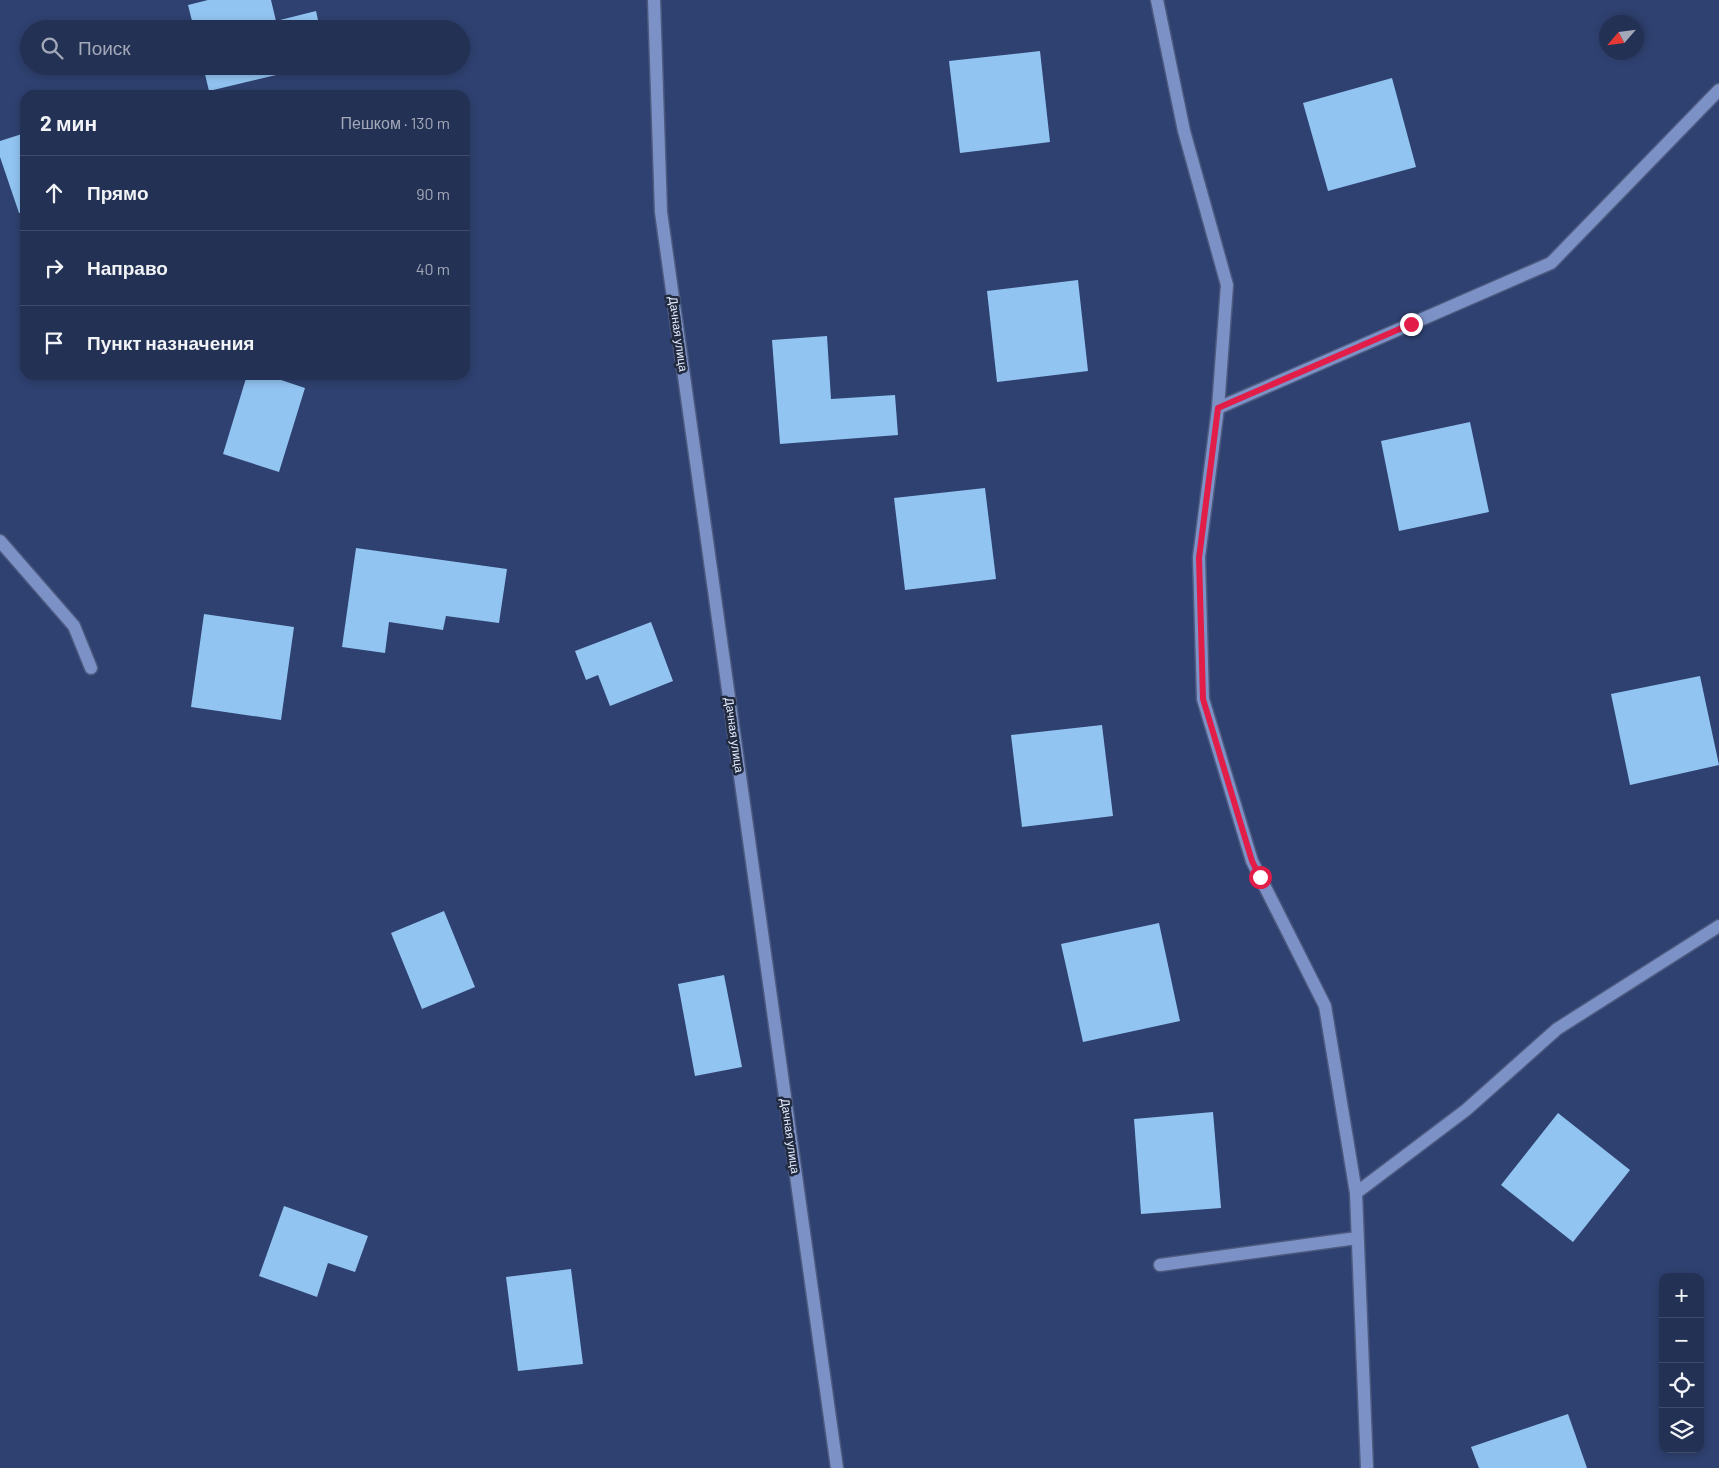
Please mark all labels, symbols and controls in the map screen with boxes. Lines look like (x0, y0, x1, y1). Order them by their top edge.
north arrow (1599, 15, 1644, 60)
search box (20, 20, 470, 75)
icon: search (38, 34, 66, 62)
text: Поиск (78, 36, 131, 59)
text: 2 мин (40, 110, 97, 135)
text: Пешком · 130 m (341, 113, 450, 132)
icon: ahead (40, 179, 68, 207)
text: Прямо (87, 181, 149, 204)
text: 90 m (416, 184, 450, 203)
icon: right (40, 254, 68, 282)
text: Направо (87, 256, 168, 279)
text: 40 m (416, 259, 450, 278)
street label: Дачная улица (666, 295, 691, 373)
route end (1400, 313, 1423, 336)
icon: arrive (40, 329, 68, 357)
text: Пункт назначения (87, 331, 254, 354)
street label: Дачная улица (722, 696, 747, 774)
route start (1249, 866, 1272, 889)
street label: Дачная улица (778, 1097, 803, 1175)
map controls (1659, 1273, 1704, 1453)
button: + (1659, 1273, 1704, 1318)
button: − (1659, 1318, 1704, 1363)
button: locate (1659, 1363, 1704, 1408)
button: layers (1659, 1408, 1704, 1453)

